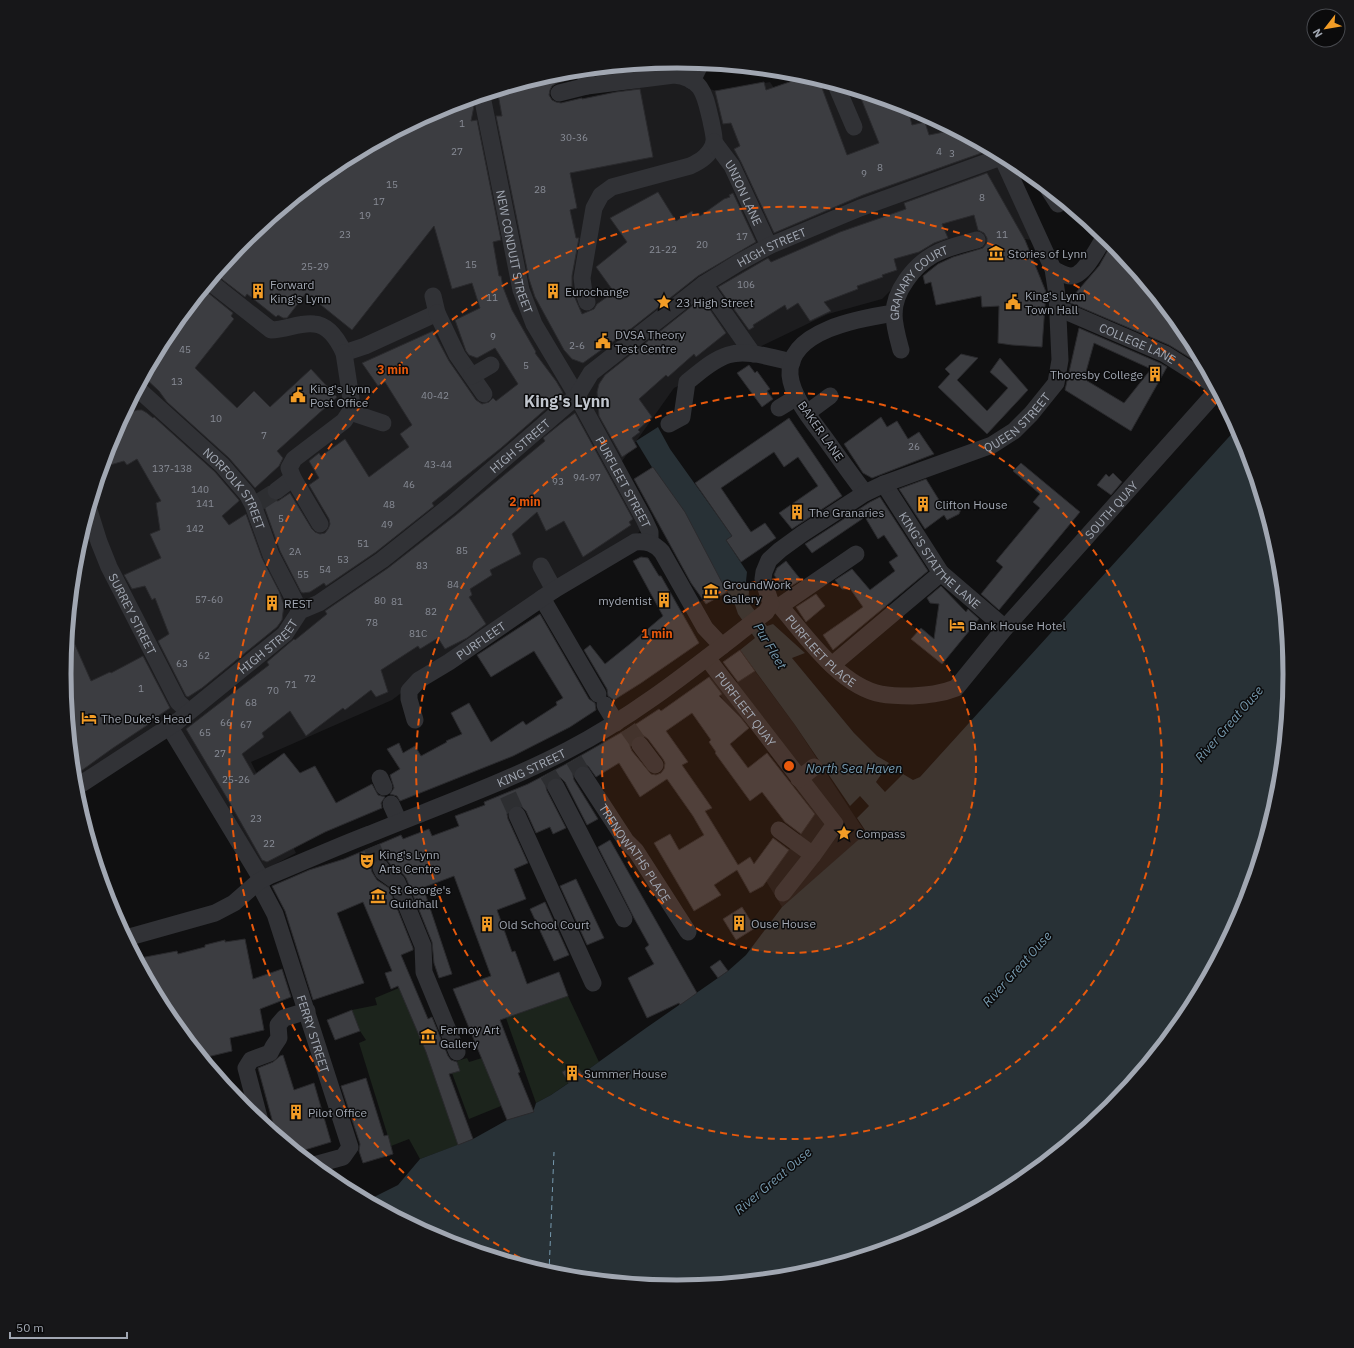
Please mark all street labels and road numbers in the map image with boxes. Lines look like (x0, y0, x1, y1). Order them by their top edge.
street label: UNION LANE (722, 156, 766, 228)
street label: NEW CONDUIT STREET (494, 189, 537, 315)
street label: HIGH STREET (734, 224, 809, 270)
street label: GRANARY COURT (886, 242, 950, 321)
street label: COLLEGE LANE (1097, 319, 1179, 367)
street label: QUEEN STREET (981, 389, 1053, 455)
street label: BAKER LANE (795, 398, 847, 464)
street label: HIGH STREET (486, 415, 553, 476)
street label: PURFLEET STREET (593, 434, 655, 530)
street label: NORFOLK STREET (200, 444, 269, 531)
street label: SOUTH QUAY (1081, 478, 1141, 542)
street label: KING'S STAITHE LANE (896, 509, 984, 611)
street label: SURREY STREET (106, 571, 160, 657)
street label: PURFLEET PLACE (783, 611, 859, 690)
street label: HIGH STREET (235, 616, 301, 677)
street label: PURFLEET (453, 618, 508, 663)
street label: PURFLEET QUAY (713, 668, 780, 749)
street label: KING STREET (494, 745, 568, 790)
street label: TRENOWATHS PLACE (596, 801, 674, 905)
street label: FERRY STREET (294, 993, 333, 1075)

